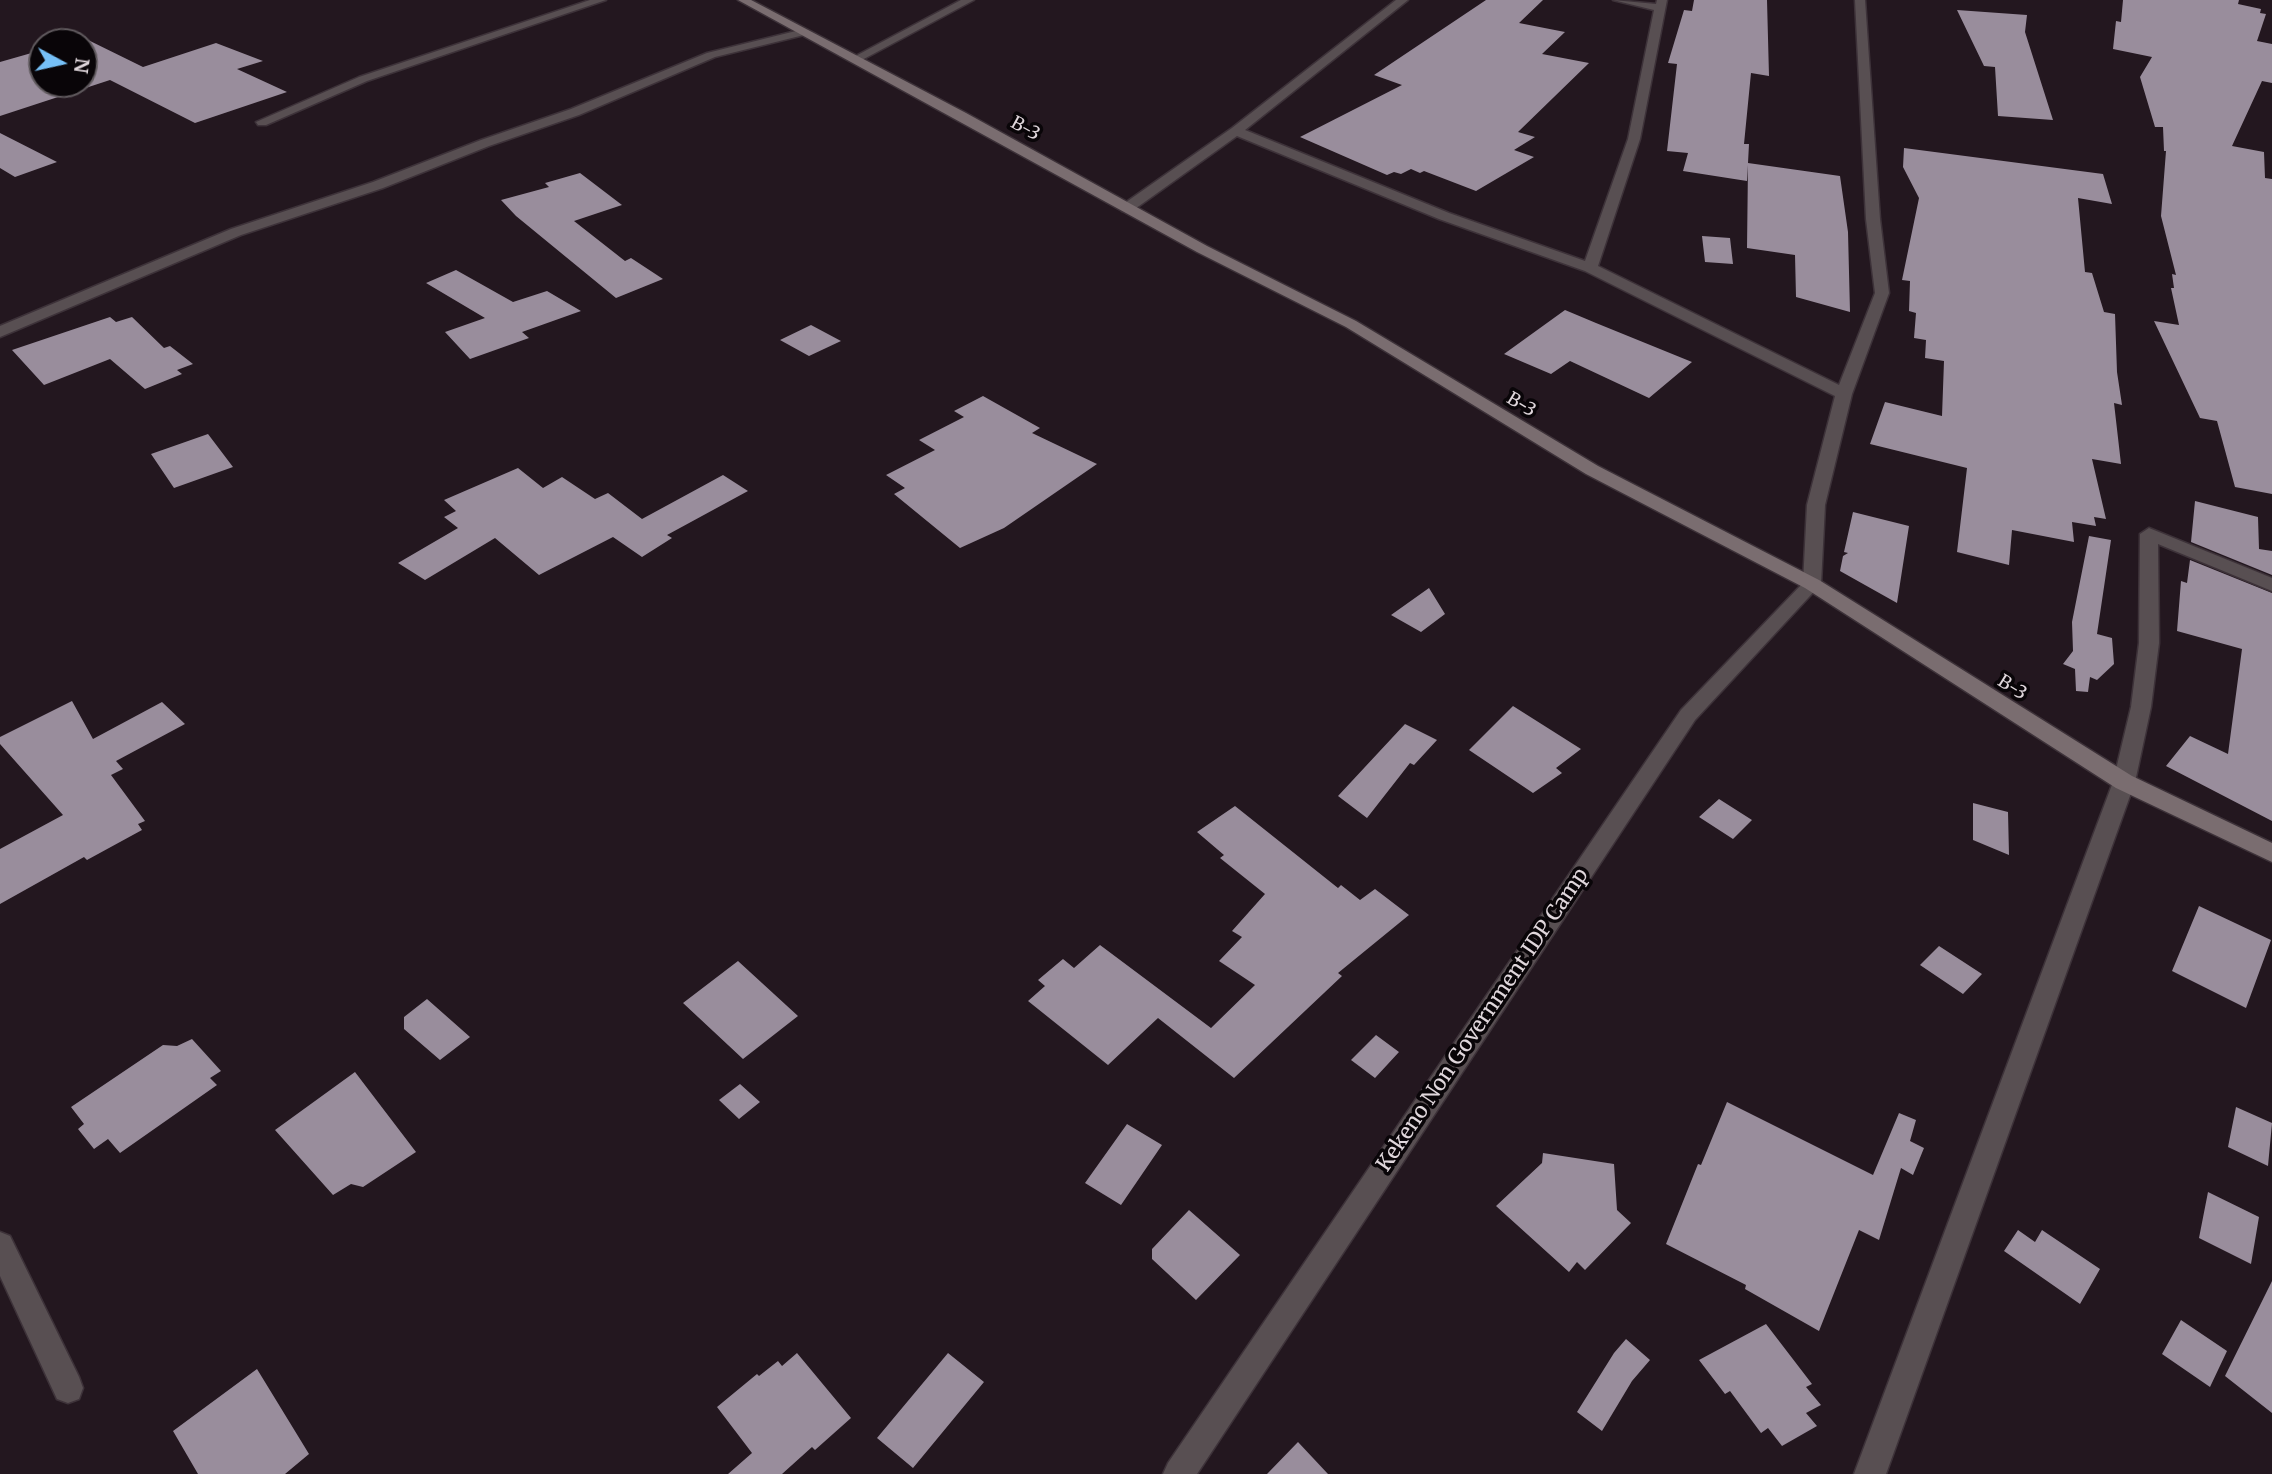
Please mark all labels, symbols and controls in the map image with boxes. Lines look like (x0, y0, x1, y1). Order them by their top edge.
north arrow (28, 28, 98, 98)
text: N (69, 57, 95, 75)
street label: B-3 (1007, 112, 1043, 146)
street label: B-3 (1503, 388, 1539, 422)
street label: B-3 (1994, 671, 2030, 705)
street label: Kekeno Non Government IDP Camp (1372, 864, 1594, 1176)

